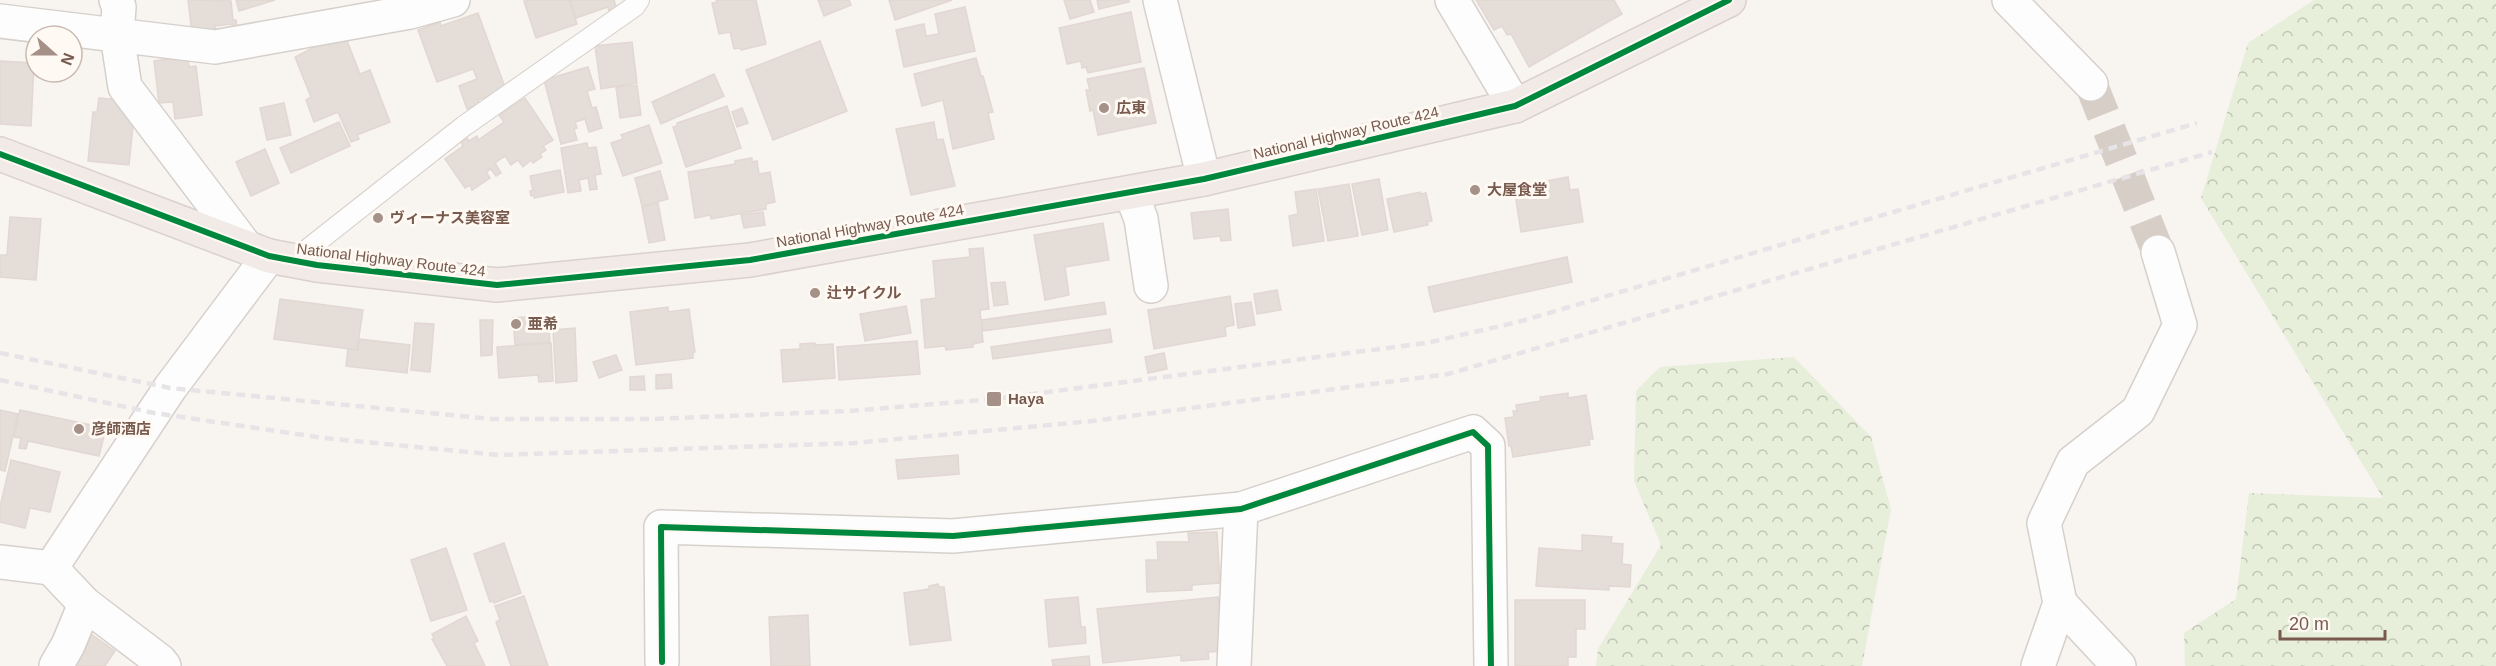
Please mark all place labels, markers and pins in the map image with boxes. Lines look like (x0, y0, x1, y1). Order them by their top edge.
place label: 広東 (1116, 99, 1146, 116)
marker: 広東 (1097, 101, 1111, 115)
place label: 大屋食堂 (1487, 181, 1547, 198)
marker: 大屋食堂 (1468, 183, 1482, 197)
place label: ヴィーナス美容室 (390, 209, 510, 226)
marker: ヴィーナス美容室 (371, 211, 385, 225)
place label: 辻サイクル (827, 284, 901, 301)
marker: 辻サイクル (808, 286, 822, 300)
place label: 亜希 (528, 315, 558, 332)
marker: 亜希 (509, 317, 523, 331)
marker: Haya (985, 390, 1003, 408)
place label: Haya (1008, 390, 1045, 407)
place label: 彦師酒店 (91, 420, 151, 437)
marker: 彦師酒店 (72, 422, 86, 436)

